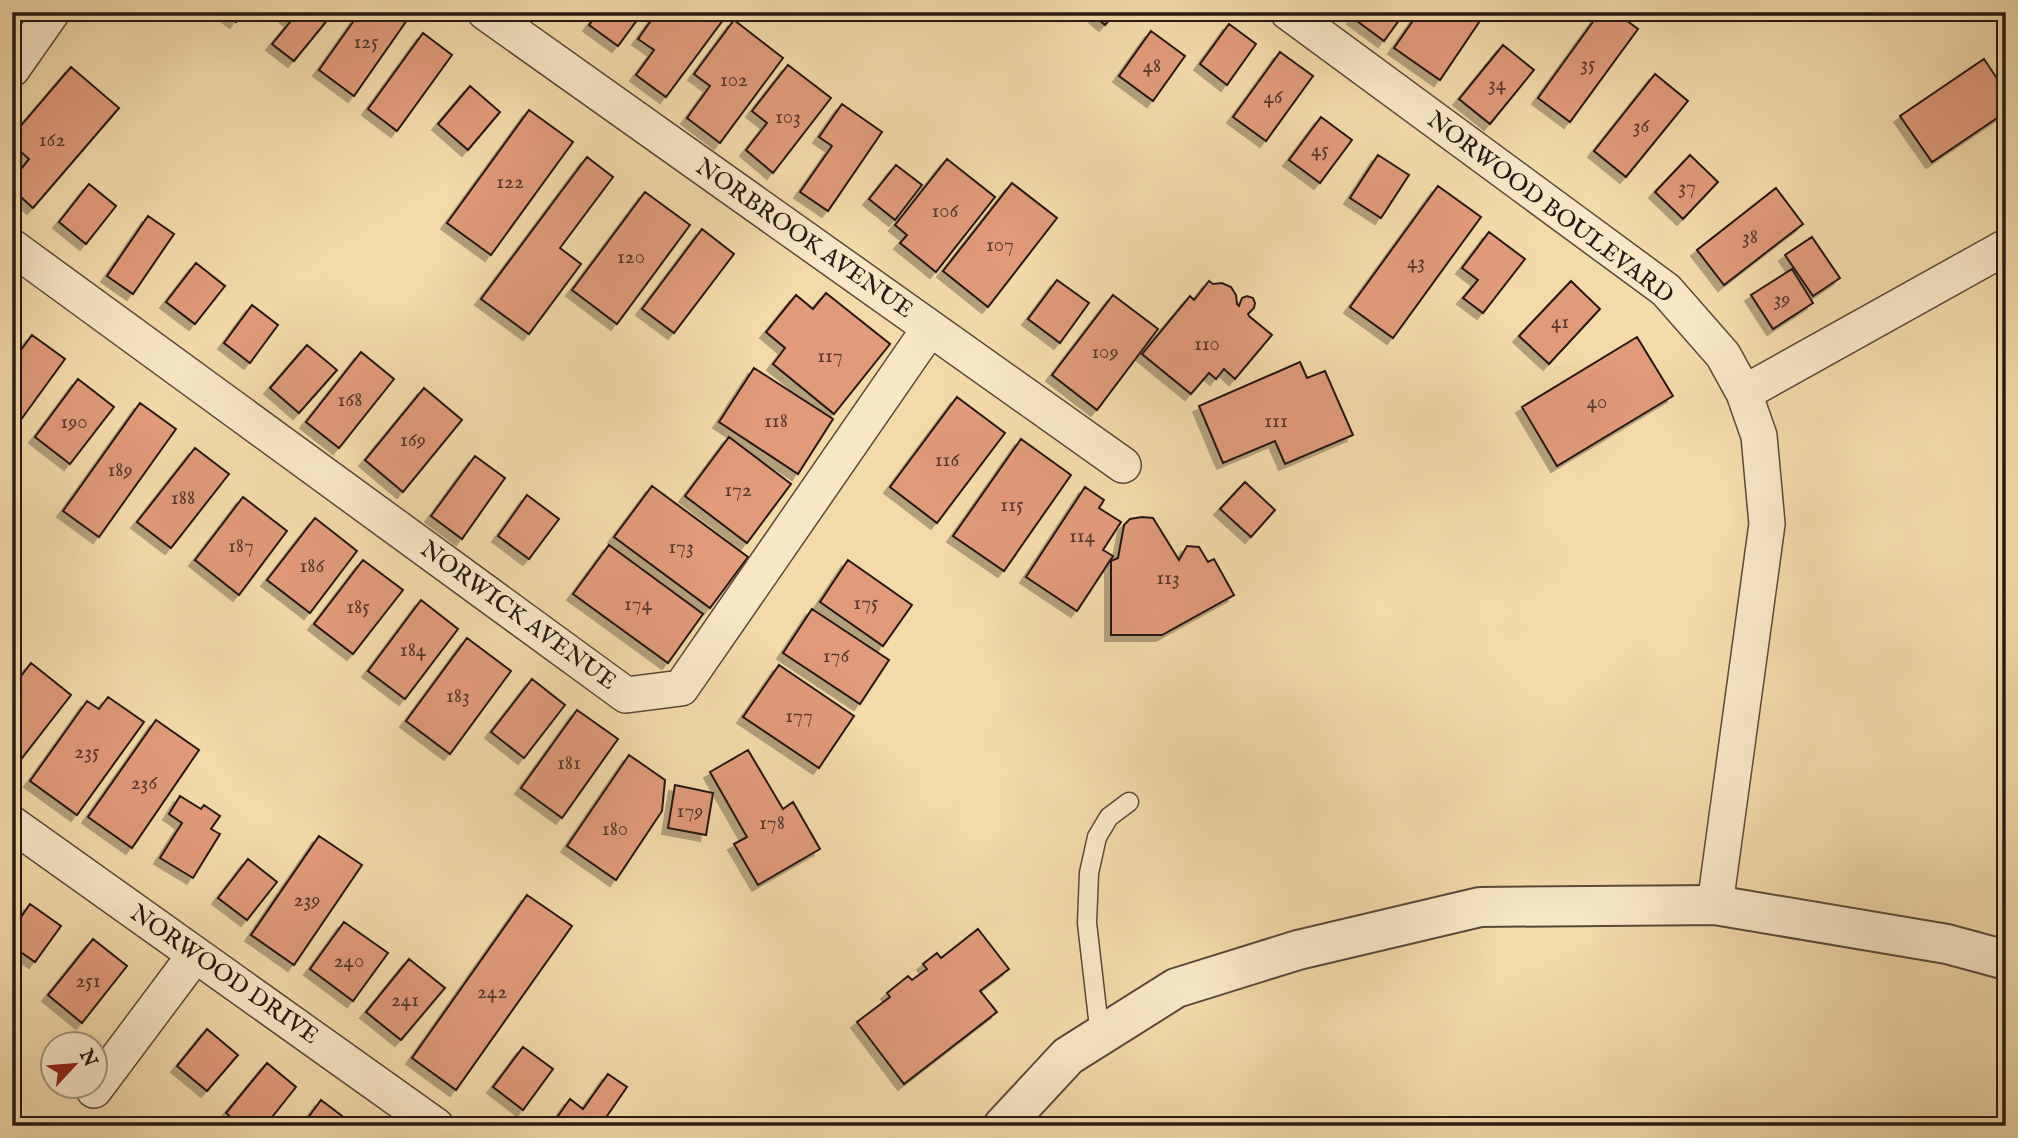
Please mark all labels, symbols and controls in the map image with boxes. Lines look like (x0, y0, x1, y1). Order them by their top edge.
house number: 125 (353, 29, 379, 56)
house number: 35 (1580, 51, 1596, 78)
house number: 48 (1143, 53, 1161, 80)
house number: 102 (720, 67, 748, 94)
house number: 34 (1488, 71, 1507, 98)
house number: 46 (1263, 84, 1284, 111)
house number: 103 (775, 104, 801, 131)
street label: NORWOOD BOULEVARD (1420, 105, 1680, 311)
house number: 36 (1633, 113, 1650, 140)
house number: 162 (39, 127, 65, 154)
house number: 45 (1311, 137, 1329, 164)
street label: NORBROOK AVENUE (689, 152, 919, 326)
house number: 122 (496, 169, 524, 196)
house number: 37 (1678, 174, 1696, 201)
house number: 106 (932, 198, 960, 225)
house number: 38 (1742, 224, 1758, 251)
house number: 107 (986, 232, 1014, 259)
house number: 120 (617, 244, 645, 271)
house number: 43 (1407, 249, 1425, 276)
house number: 39 (1773, 286, 1791, 313)
house number: 41 (1551, 309, 1569, 336)
house number: 110 (1194, 331, 1220, 358)
house number: 109 (1091, 339, 1119, 366)
house number: 117 (817, 343, 843, 370)
house number: 168 (338, 387, 362, 414)
house number: 40 (1587, 389, 1607, 416)
house number: 118 (764, 408, 788, 435)
house number: 111 (1264, 408, 1288, 435)
house number: 190 (60, 409, 88, 436)
house number: 169 (400, 427, 426, 454)
house number: 116 (935, 447, 960, 474)
house number: 189 (107, 457, 133, 484)
house number: 172 (724, 477, 752, 504)
house number: 188 (171, 485, 195, 512)
house number: 115 (1000, 492, 1024, 519)
house number: 114 (1069, 523, 1096, 550)
house number: 187 (228, 533, 254, 560)
street label: NORWICK AVENUE (414, 534, 622, 698)
house number: 173 (668, 534, 694, 561)
house number: 186 (300, 553, 326, 580)
house number: 113 (1156, 565, 1180, 592)
house number: 175 (853, 590, 879, 617)
house number: 174 (624, 591, 653, 618)
house number: 185 (346, 594, 370, 621)
house number: 184 (400, 637, 427, 664)
house number: 176 (823, 643, 850, 670)
house number: 183 (446, 683, 470, 710)
house number: 177 (785, 703, 813, 730)
house number: 235 (74, 739, 100, 766)
house number: 181 (557, 750, 581, 777)
house number: 236 (131, 770, 158, 797)
house number: 179 (677, 798, 703, 825)
house number: 178 (759, 810, 785, 837)
house number: 180 (602, 816, 628, 843)
house number: 239 (294, 887, 320, 914)
street label: NORWOOD DRIVE (123, 898, 325, 1052)
house number: 240 (334, 948, 364, 975)
house number: 251 (75, 968, 101, 995)
house number: 242 (477, 979, 507, 1006)
house number: 241 (391, 987, 419, 1014)
north arrow (38, 1030, 108, 1100)
text: N (73, 1045, 102, 1072)

